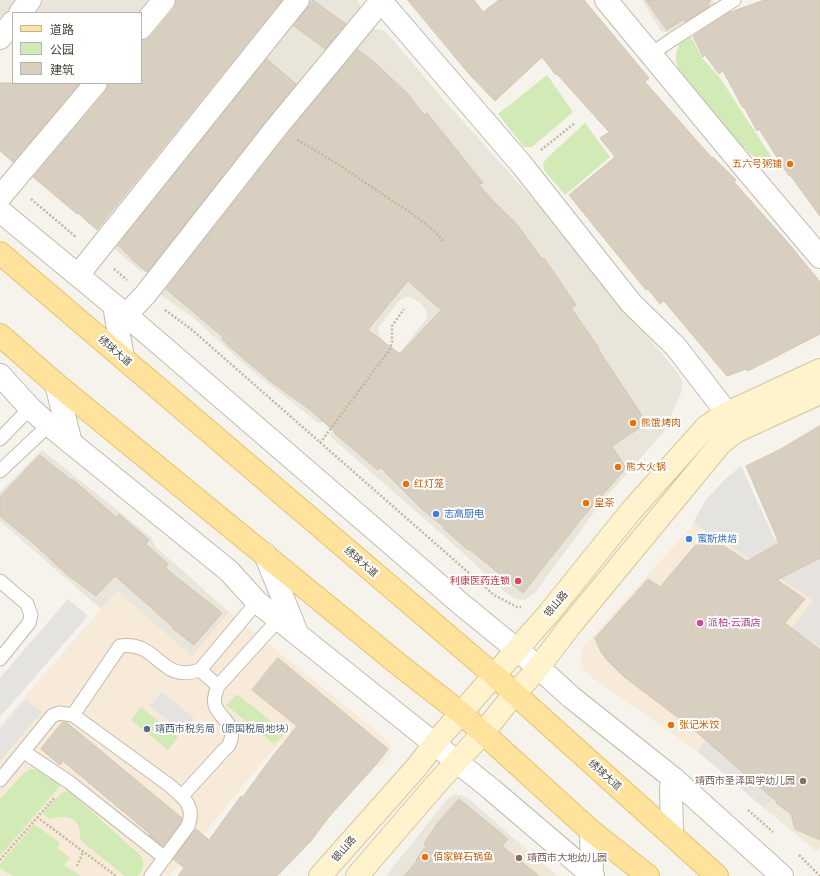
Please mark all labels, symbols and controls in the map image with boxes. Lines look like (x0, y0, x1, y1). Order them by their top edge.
legend (12, 12, 142, 84)
text: 道路 (50, 22, 74, 37)
text: 公园 (50, 42, 74, 57)
text: 建筑 (50, 62, 74, 77)
place label: 五六号粥铺 (732, 158, 782, 170)
marker: 五六号粥铺 (785, 159, 795, 169)
street label: 绣球大道 (96, 333, 134, 369)
place label: 熊饿烤肉 (641, 417, 681, 429)
marker: 熊饿烤肉 (628, 418, 638, 428)
place label: 熊大火锅 (626, 461, 666, 473)
marker: 熊大火锅 (613, 462, 623, 472)
place label: 红灯笼 (414, 478, 444, 490)
marker: 红灯笼 (401, 479, 411, 489)
place label: 皇茶 (594, 497, 614, 509)
marker: 皇茶 (581, 498, 591, 508)
place label: 志高厨电 (444, 508, 484, 520)
marker: 志高厨电 (431, 509, 441, 519)
place label: 蜜斯烘焙 (697, 533, 737, 545)
marker: 蜜斯烘焙 (684, 534, 694, 544)
street label: 绣球大道 (342, 544, 380, 580)
place label: 利康医药连锁 (450, 575, 510, 587)
marker: 利康医药连锁 (513, 576, 523, 586)
street label: 银山路 (542, 589, 570, 619)
place label: 派柏·云酒店 (708, 617, 761, 629)
marker: 派柏·云酒店 (695, 618, 705, 628)
place label: 张记米饺 (679, 719, 719, 731)
marker: 张记米饺 (666, 720, 676, 730)
place label: 靖西市税务局（原国税局地块） (155, 723, 295, 735)
marker: 靖西市税务局（原国税局地块） (142, 724, 152, 734)
street label: 绣球大道 (586, 757, 624, 793)
place label: 靖西市圣泽国学幼儿园 (695, 775, 795, 787)
marker: 靖西市圣泽国学幼儿园 (798, 776, 808, 786)
street label: 银山路 (330, 834, 358, 864)
place label: 佰家鲜石锅鱼 (433, 851, 493, 863)
marker: 佰家鲜石锅鱼 (420, 852, 430, 862)
place label: 靖西市大地幼儿园 (527, 852, 607, 864)
marker: 靖西市大地幼儿园 (514, 853, 524, 863)

